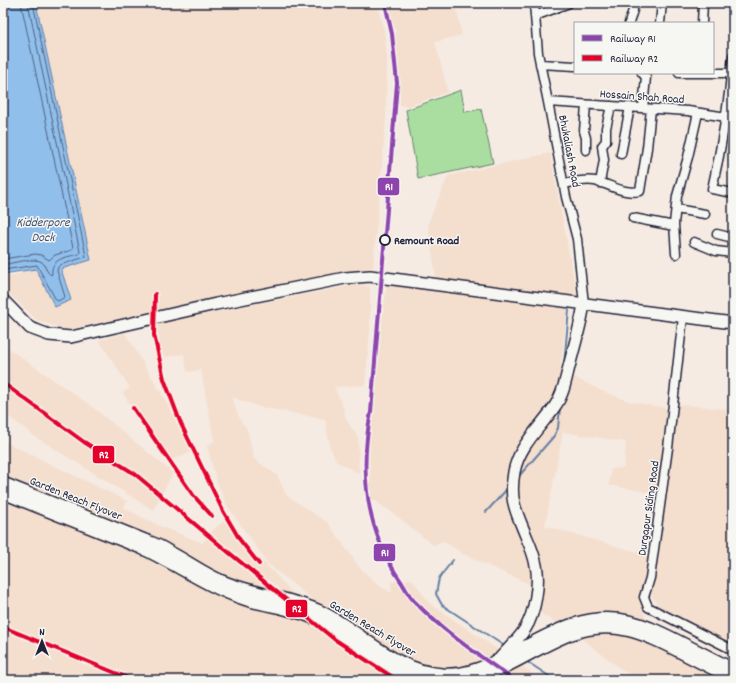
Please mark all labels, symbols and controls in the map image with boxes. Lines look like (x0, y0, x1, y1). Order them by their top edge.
legend (574, 22, 714, 74)
text: Railway R1 (610, 31, 656, 48)
text: Railway R2 (610, 51, 659, 68)
street label: Hossain Shah Road (599, 86, 685, 109)
street label: Bhukaliash Road (553, 114, 584, 189)
line badge: R1 (377, 177, 400, 196)
text: R1 (385, 180, 393, 196)
water label: Kidderpore Dock (16, 214, 71, 248)
place label: Remount Road (394, 233, 459, 250)
marker: Remount Road (379, 234, 391, 246)
line badge: R2 (92, 445, 115, 464)
text: R2 (99, 448, 109, 464)
street label: Durgapur Siding Road (634, 460, 665, 557)
street label: Garden Reach Flyover (27, 473, 125, 526)
line badge: R1 (373, 543, 396, 562)
text: R1 (381, 546, 389, 562)
street label: Garden Reach Flyover (326, 597, 419, 662)
line badge: R2 (285, 599, 308, 618)
text: R2 (292, 602, 302, 618)
north arrow (22, 621, 62, 661)
text: N (39, 625, 45, 641)

